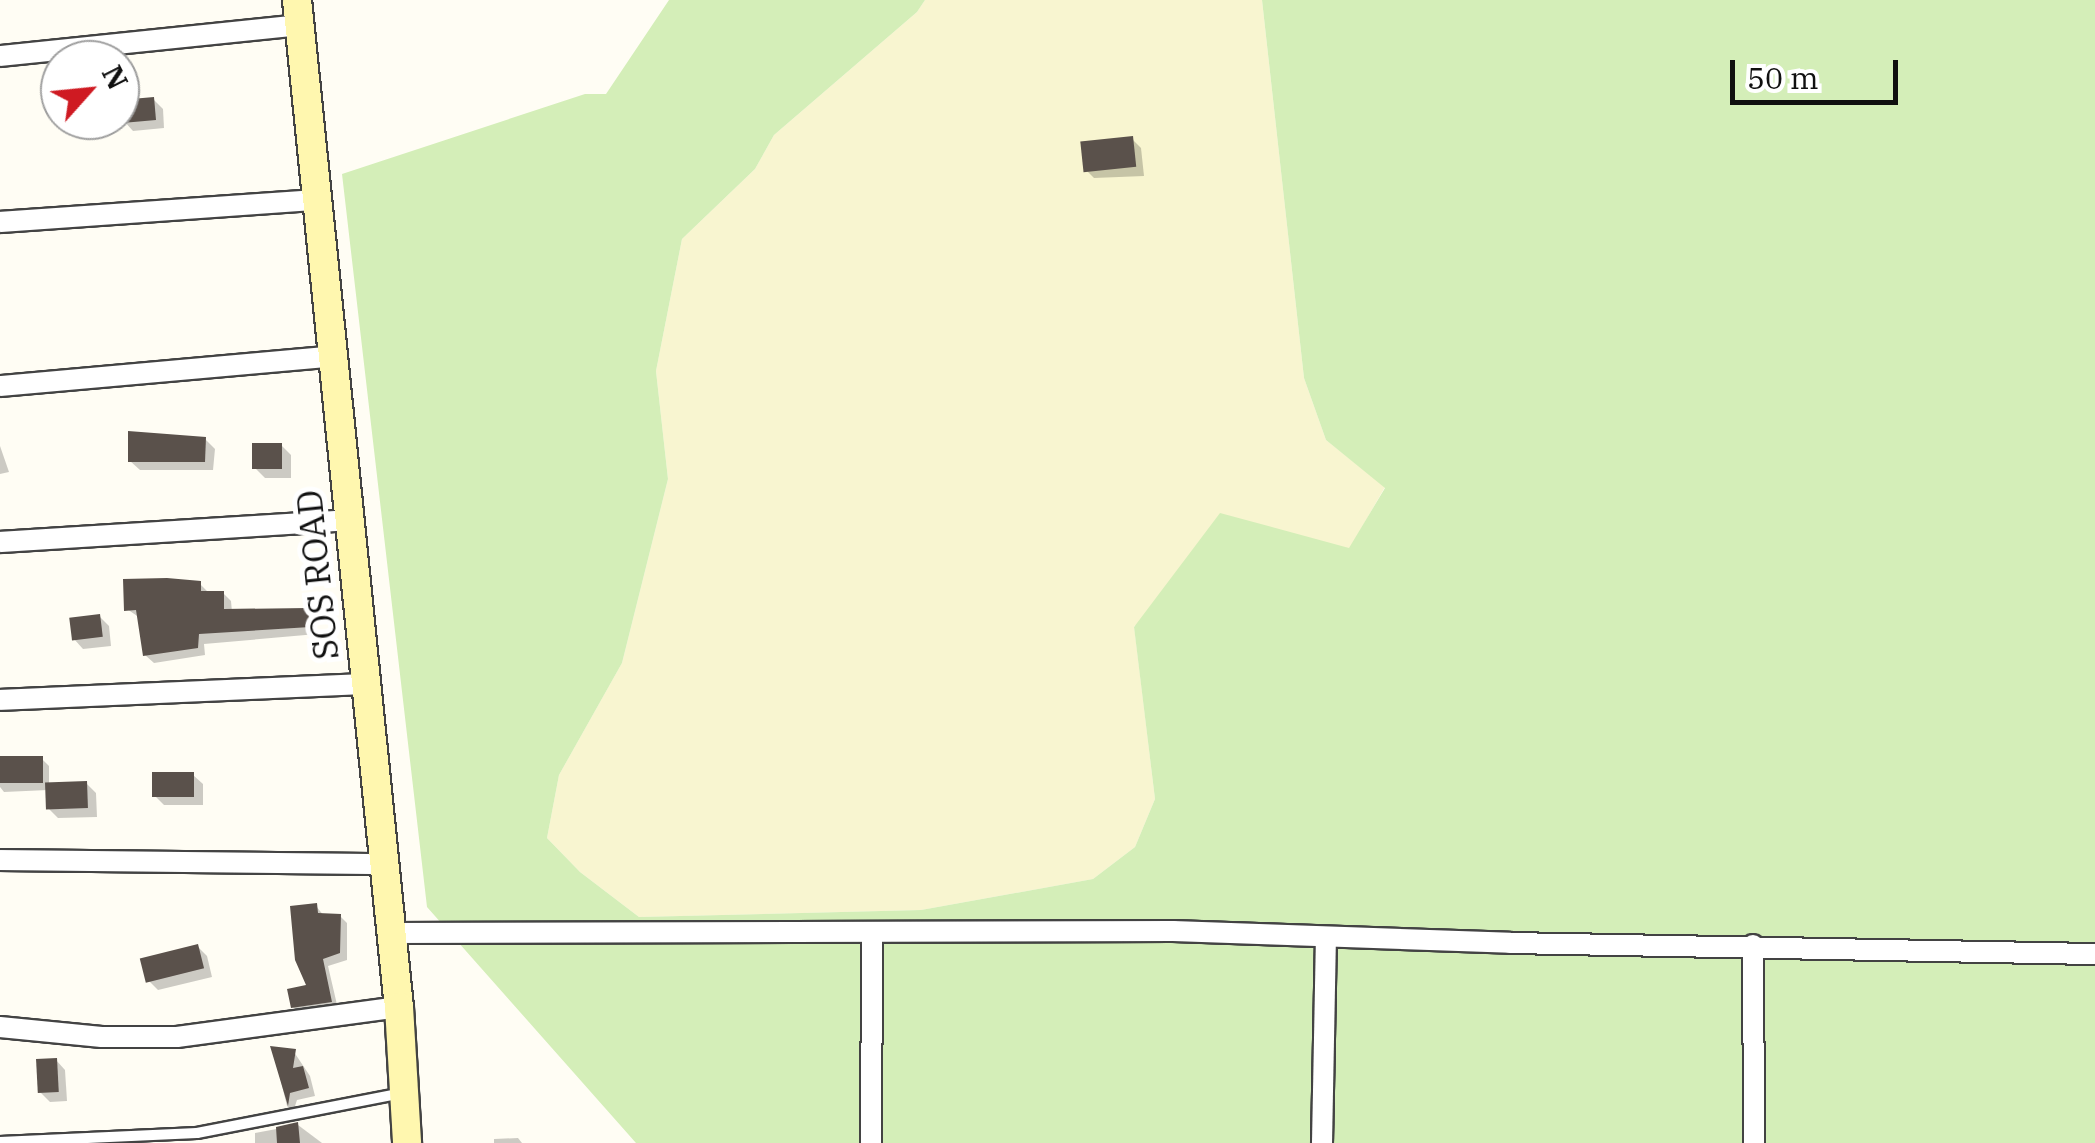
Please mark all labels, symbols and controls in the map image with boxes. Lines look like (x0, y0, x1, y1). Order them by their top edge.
north arrow (40, 40, 140, 140)
scale bar (1735, 40, 1902, 102)
text: 50 m (1747, 58, 1819, 97)
text: N (94, 59, 137, 95)
street label: SOS ROAD (287, 488, 347, 662)

